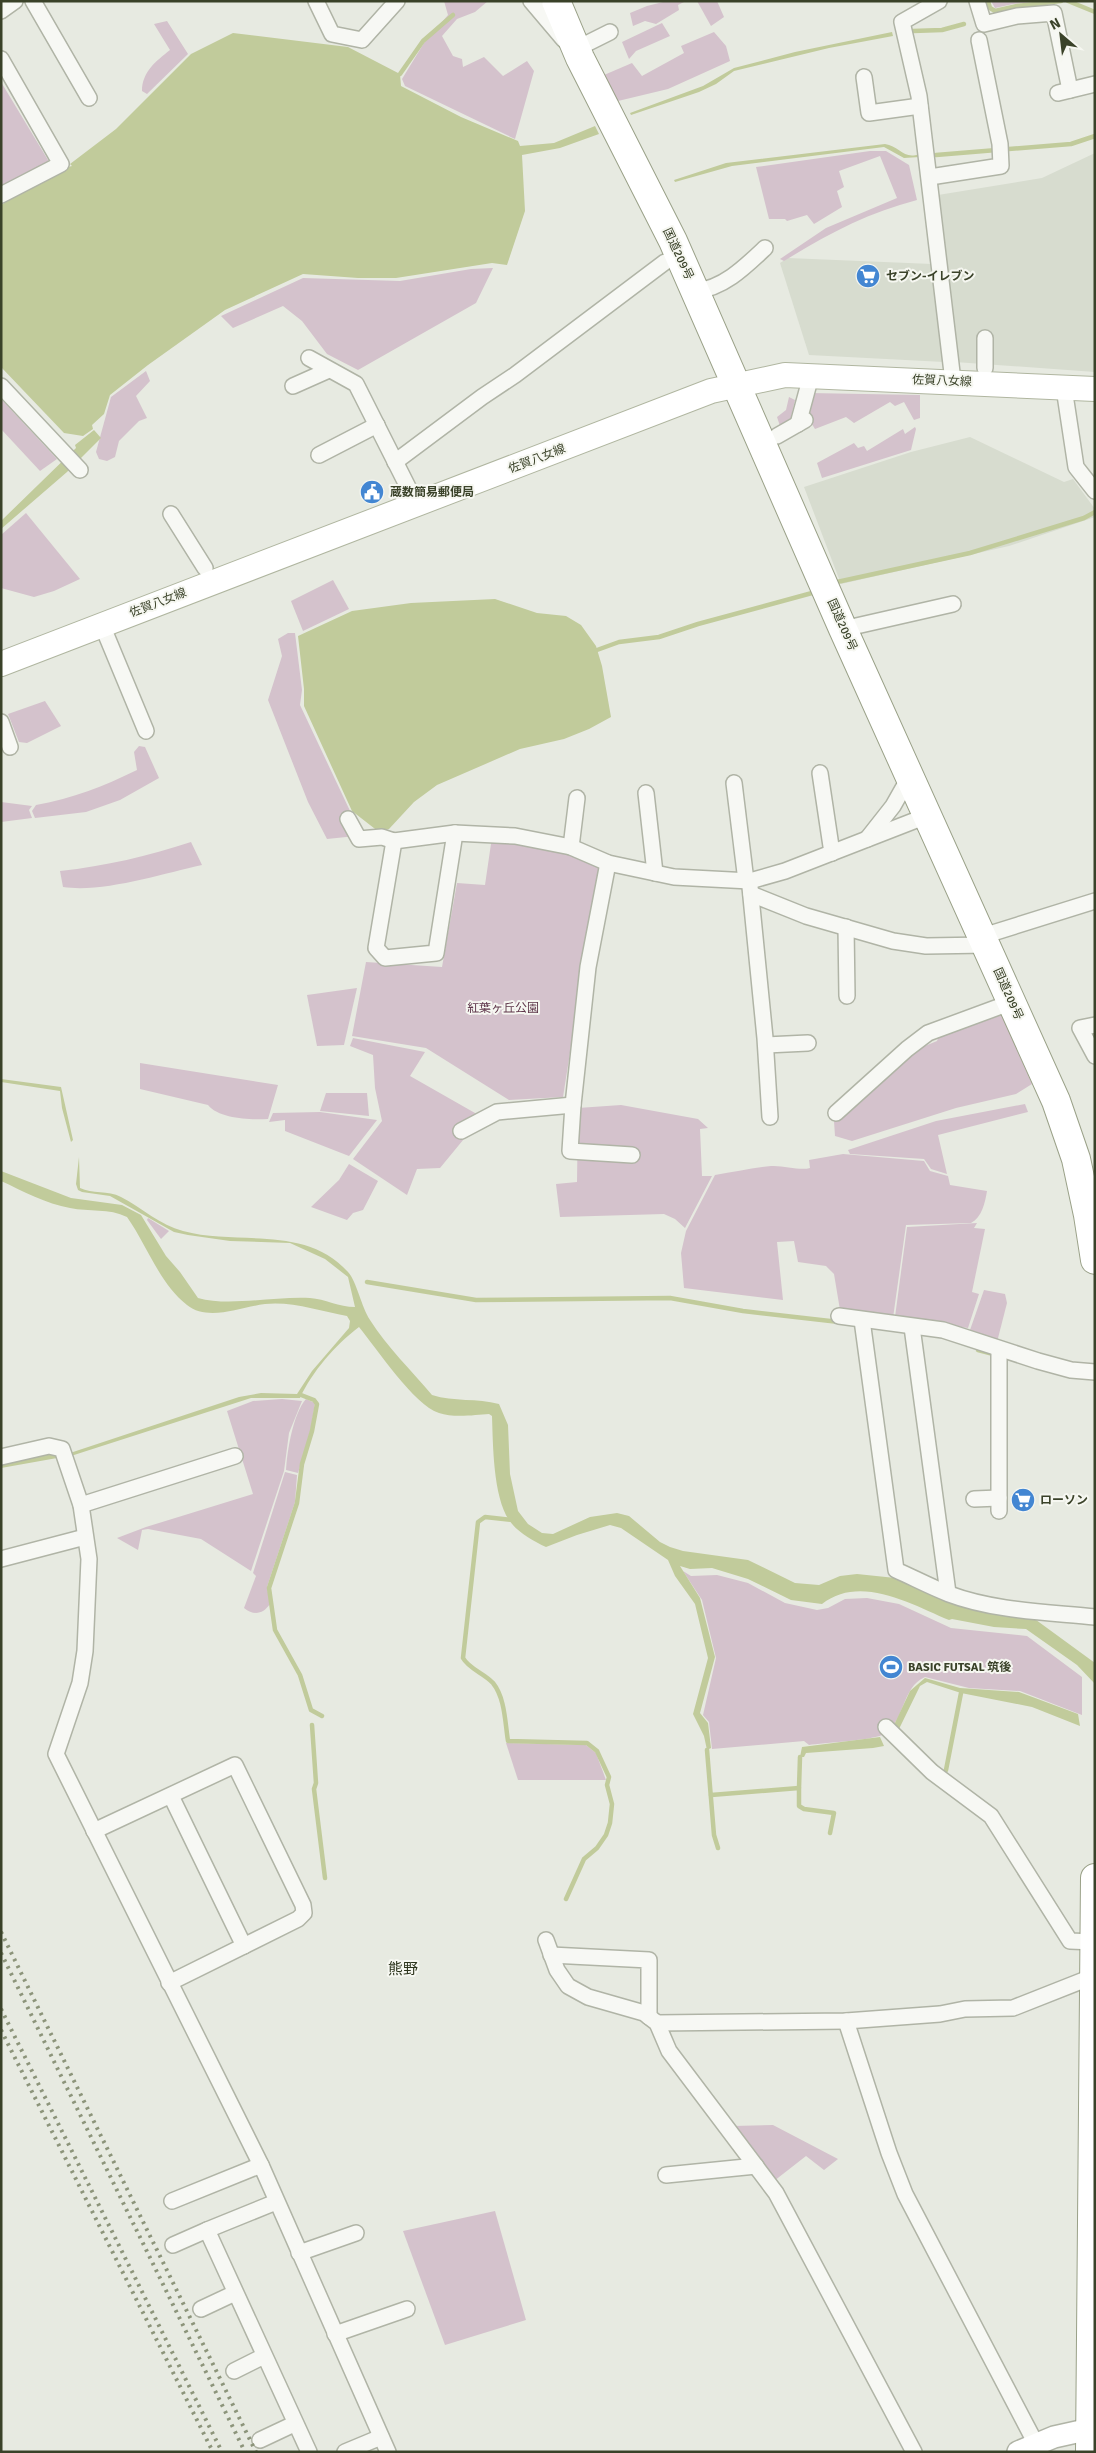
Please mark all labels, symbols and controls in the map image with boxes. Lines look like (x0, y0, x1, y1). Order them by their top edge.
north arrow (1036, 10, 1086, 60)
text: N (1047, 14, 1063, 34)
street label: 国道209号 (659, 226, 697, 282)
supermarket icon: セブン-イレブン (855, 263, 881, 289)
place label: セブン-イレブン (886, 269, 975, 284)
street label: 佐賀八女線 (912, 372, 972, 390)
street label: 佐賀八女線 (506, 441, 568, 477)
public building icon: 蔵数簡易郵便局 (359, 479, 385, 505)
place label: 蔵数簡易郵便局 (390, 485, 474, 500)
street label: 佐賀八女線 (127, 585, 189, 621)
street label: 国道209号 (824, 597, 860, 653)
street label: 国道209号 (990, 966, 1026, 1022)
park label: 紅葉ヶ丘公園 (467, 1001, 539, 1016)
supermarket icon: ローソン (1010, 1487, 1036, 1513)
place label: ローソン (1040, 1493, 1088, 1508)
sports icon: BASIC FUTSAL 筑後 (878, 1654, 904, 1680)
place label: BASIC FUTSAL 筑後 (908, 1660, 1011, 1675)
district label: 熊野 (388, 1960, 418, 1978)

